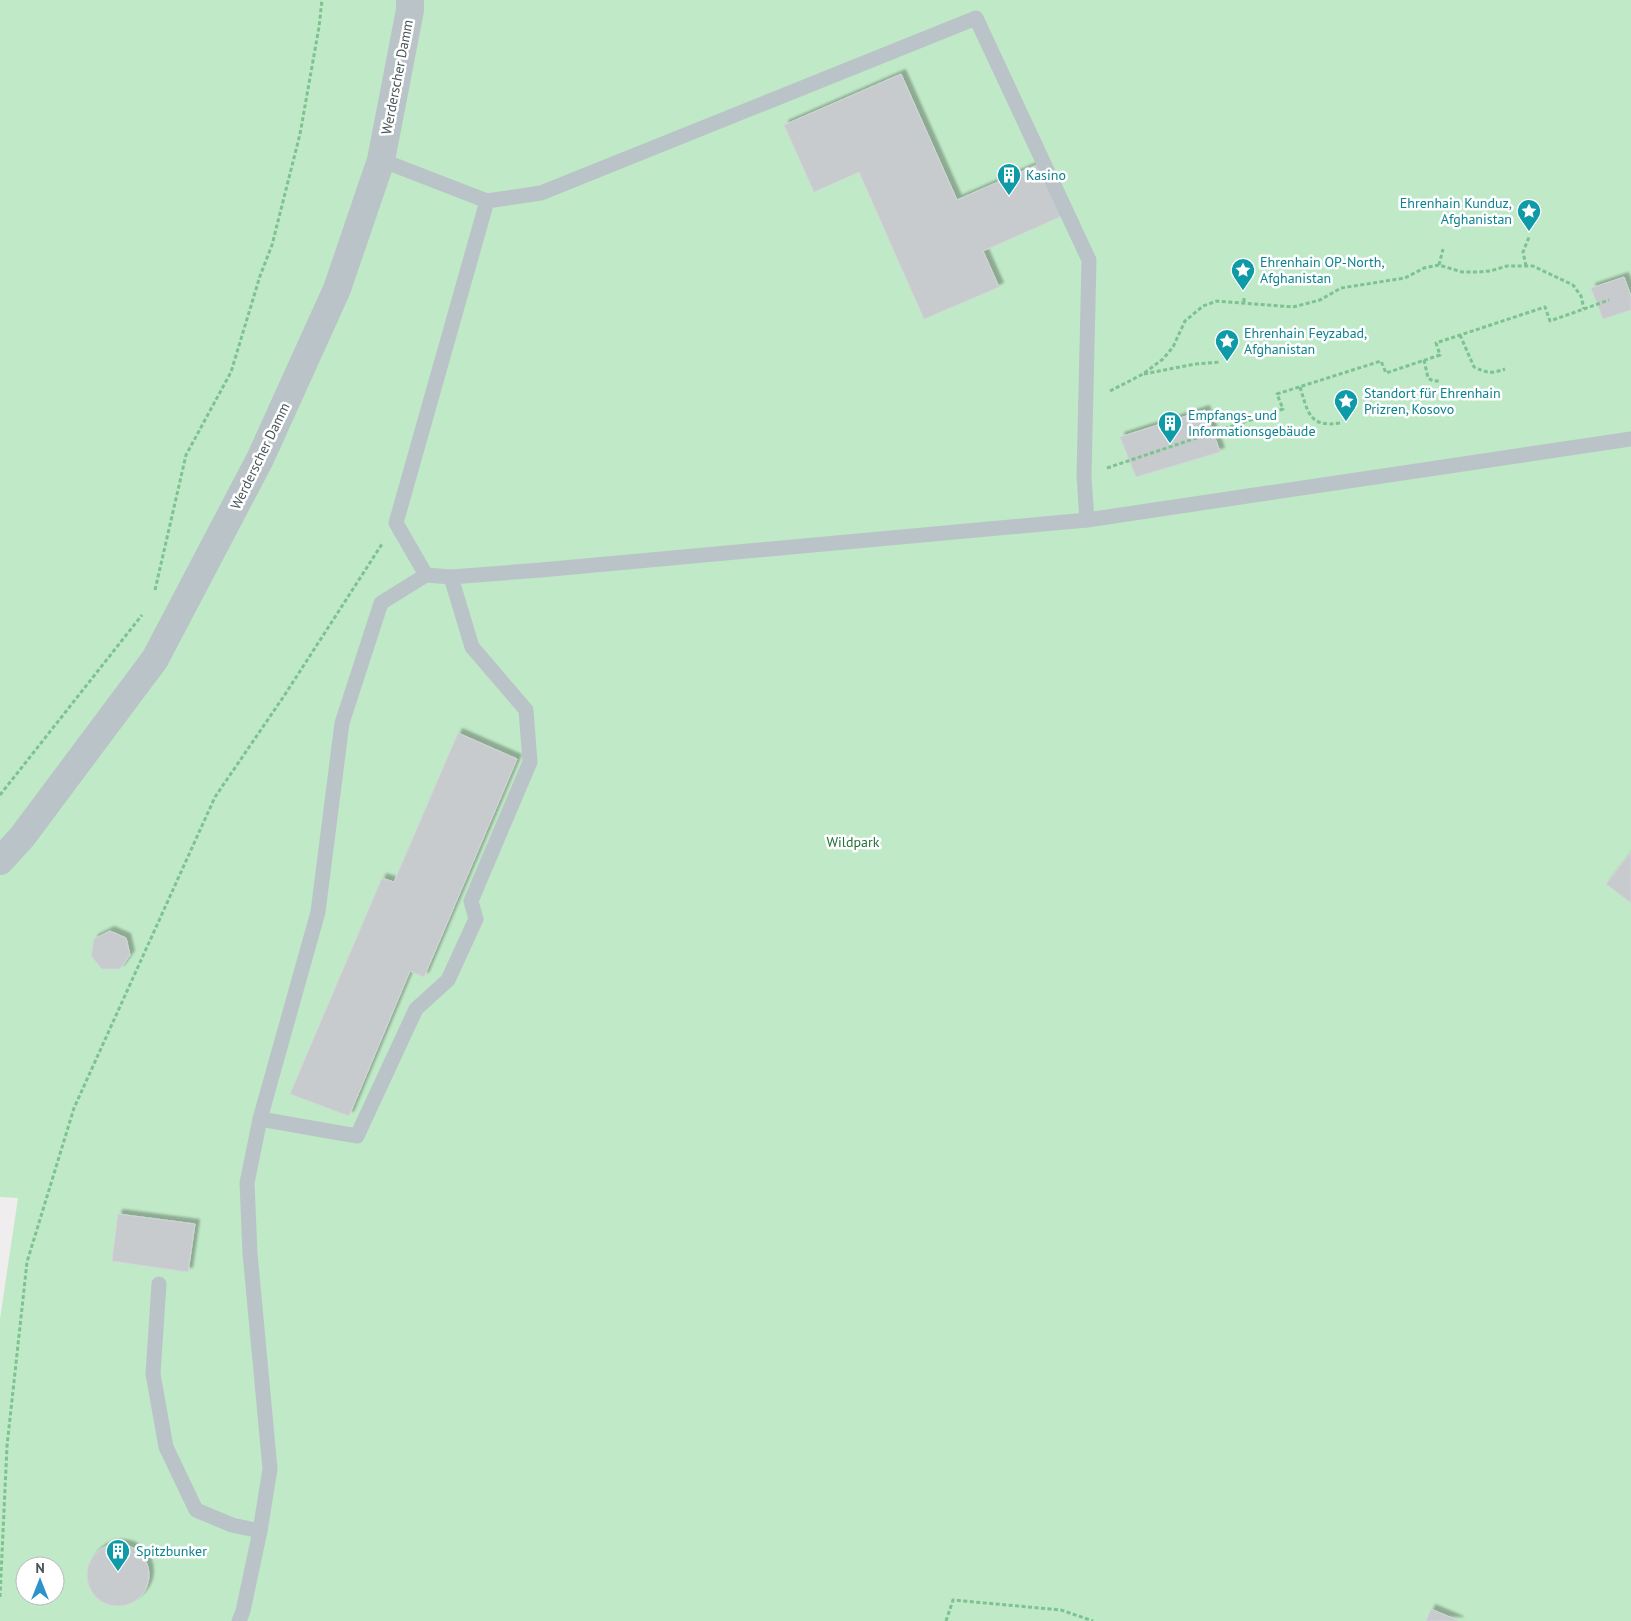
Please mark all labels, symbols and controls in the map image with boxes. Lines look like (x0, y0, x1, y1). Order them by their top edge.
street label: Werderscher Damm (377, 18, 417, 136)
building icon: Kasino (996, 162, 1022, 196)
place label: Kasino (1026, 166, 1066, 184)
place label: Ehrenhain Kunduz, Afghanistan (1400, 194, 1512, 228)
place icon: Ehrenhain Kunduz, Afghanistan (1516, 198, 1542, 232)
place label: Ehrenhain OP-North, Afghanistan (1260, 253, 1385, 287)
place icon: Ehrenhain OP-North, Afghanistan (1230, 257, 1256, 291)
place label: Ehrenhain Feyzabad, Afghanistan (1244, 324, 1367, 358)
place icon: Ehrenhain Feyzabad, Afghanistan (1214, 328, 1240, 362)
place label: Standort für Ehrenhain Prizren, Kosovo (1364, 384, 1501, 418)
place icon: Standort für Ehrenhain Prizren, Kosovo (1333, 388, 1359, 422)
street label: Werderscher Damm (226, 400, 294, 512)
place label: Empfangs- und Informationsgebäude (1188, 406, 1316, 440)
building icon: Empfangs- und Informationsgebäude (1157, 410, 1183, 444)
park label: Wildpark (827, 833, 880, 851)
building icon: Spitzbunker (105, 1538, 131, 1572)
place label: Spitzbunker (136, 1542, 207, 1560)
north arrow (15, 1556, 65, 1606)
text: N (35, 1559, 45, 1577)

